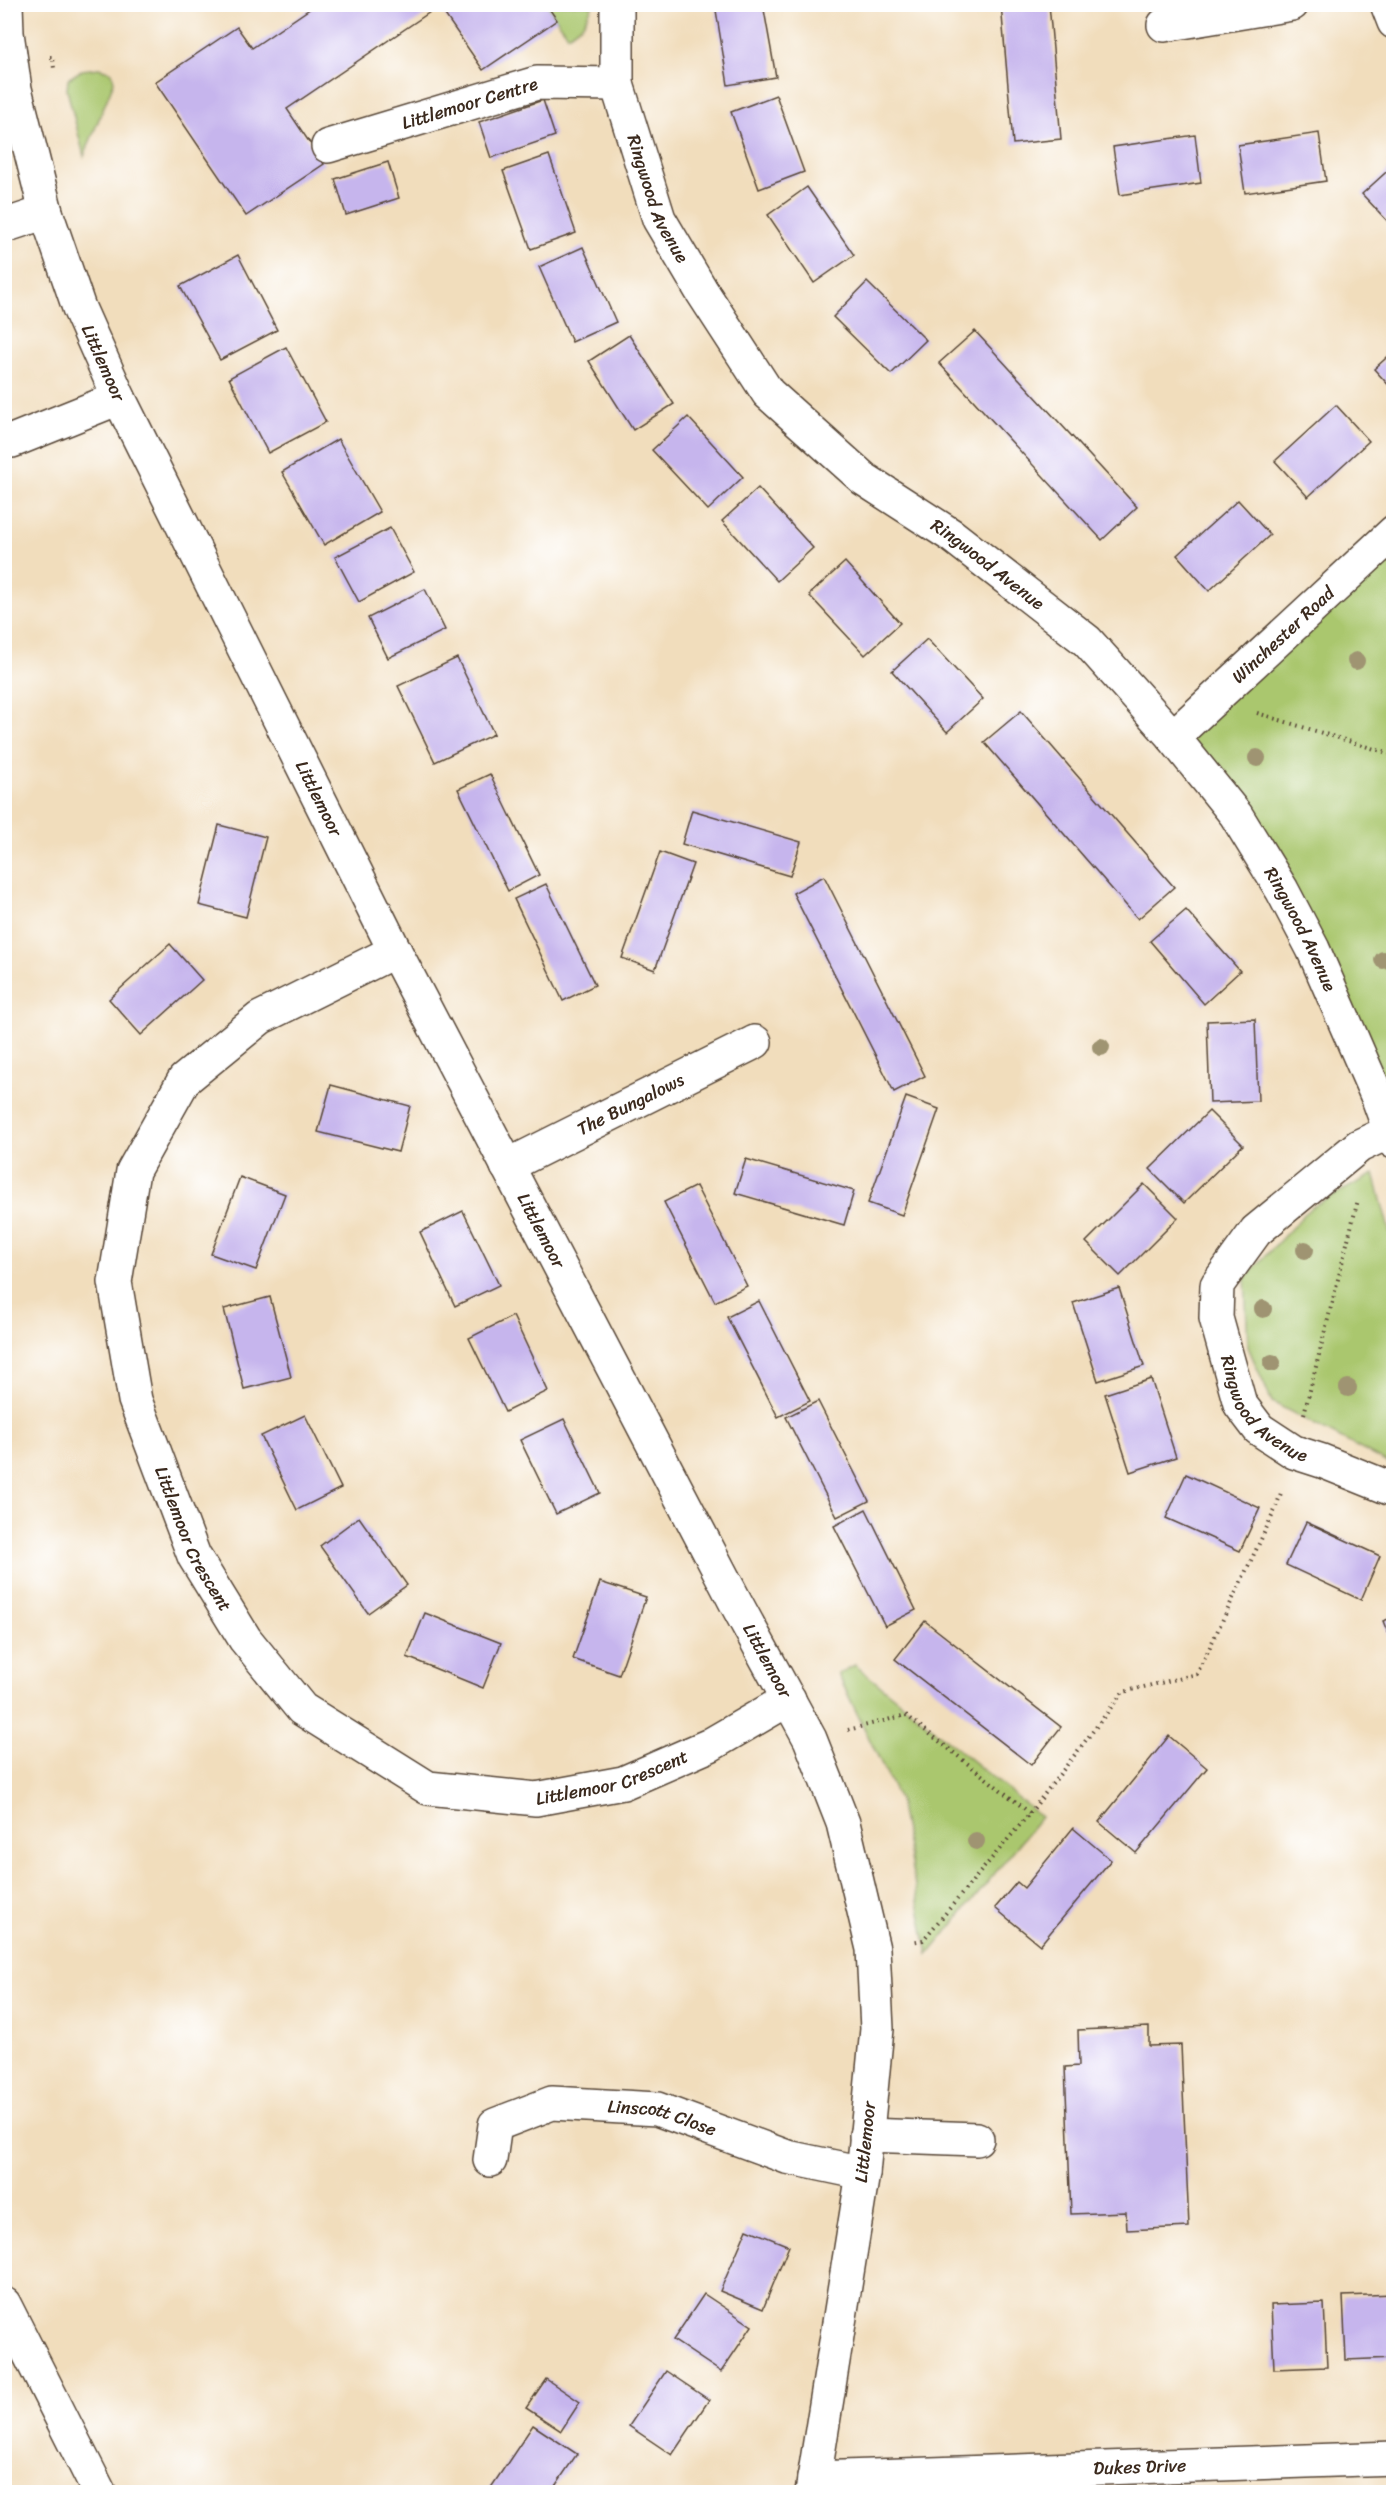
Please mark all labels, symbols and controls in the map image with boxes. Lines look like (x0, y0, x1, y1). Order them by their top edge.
street label: Littlemoor Centre (398, 68, 542, 139)
street label: Ringwood Avenue (618, 130, 698, 270)
street label: Littlemoor (72, 319, 135, 408)
street label: Ringwood Avenue (924, 510, 1052, 619)
street label: Winchester Road (1224, 577, 1343, 692)
street label: Littlemoor (286, 755, 352, 844)
street label: Ringwood Avenue (1255, 860, 1346, 997)
street label: The Bungalows (571, 1064, 690, 1145)
street label: Littlemoor (508, 1187, 575, 1276)
street label: Ringwood Avenue (1211, 1351, 1312, 1471)
street label: Littlemoor Crescent (145, 1461, 241, 1618)
street label: Littlemoor (734, 1617, 802, 1706)
street label: Littlemoor Crescent (533, 1740, 693, 1815)
street label: Linscott Close (607, 2090, 721, 2146)
street label: Littlemoor (845, 2098, 885, 2184)
street label: Dukes Drive (1093, 2449, 1187, 2484)

